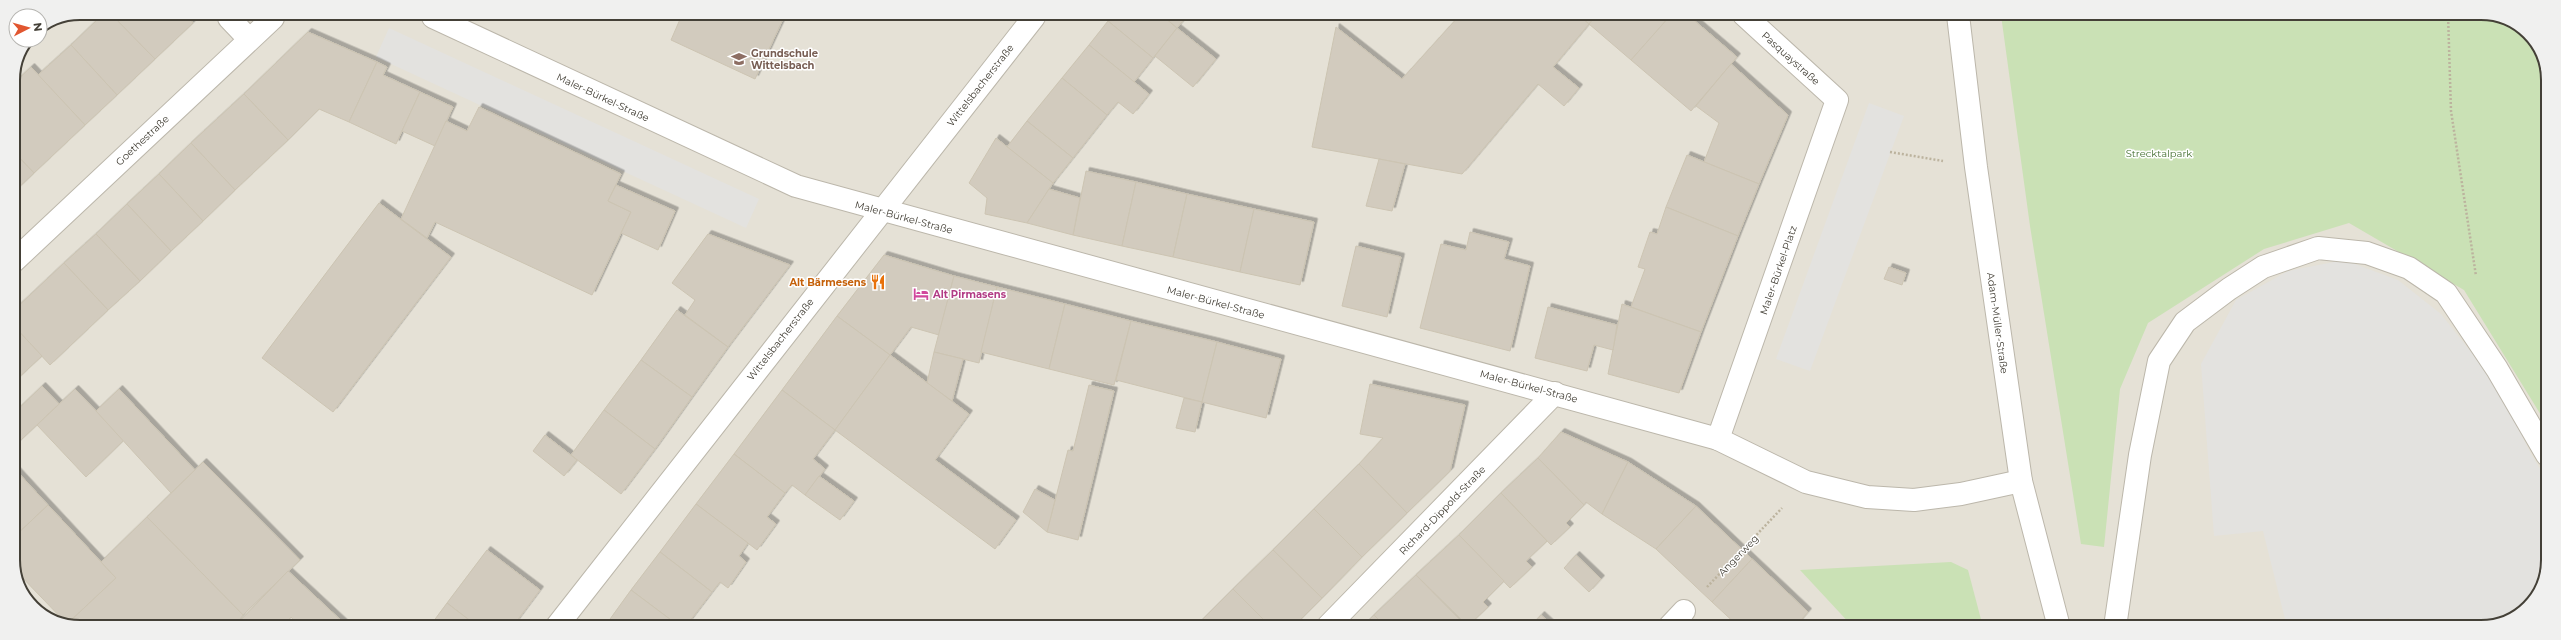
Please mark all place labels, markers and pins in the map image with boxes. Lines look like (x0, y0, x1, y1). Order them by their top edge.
place label: Grundschule Wittelsbach (751, 47, 818, 72)
school or university icon: Grundschule Wittelsbach (730, 50, 748, 68)
restaurant icon: Alt Bärmesens (869, 273, 887, 291)
place label: Alt Bärmesens (788, 276, 867, 289)
hotel icon: Alt Pirmasens (912, 285, 930, 303)
place label: Alt Pirmasens (932, 288, 1007, 301)

